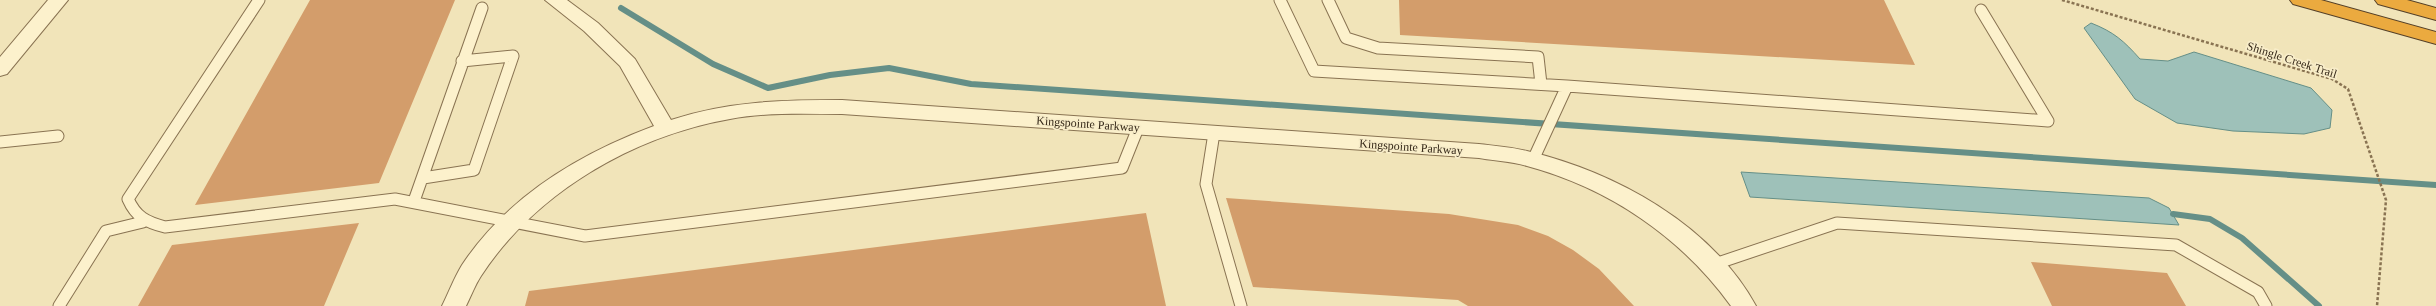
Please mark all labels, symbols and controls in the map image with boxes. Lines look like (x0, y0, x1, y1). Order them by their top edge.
street label: Shingle Creek Trail (2245, 39, 2339, 81)
street label: Kingspointe Parkway (1036, 113, 1140, 135)
street label: Kingspointe Parkway (1359, 136, 1463, 158)

